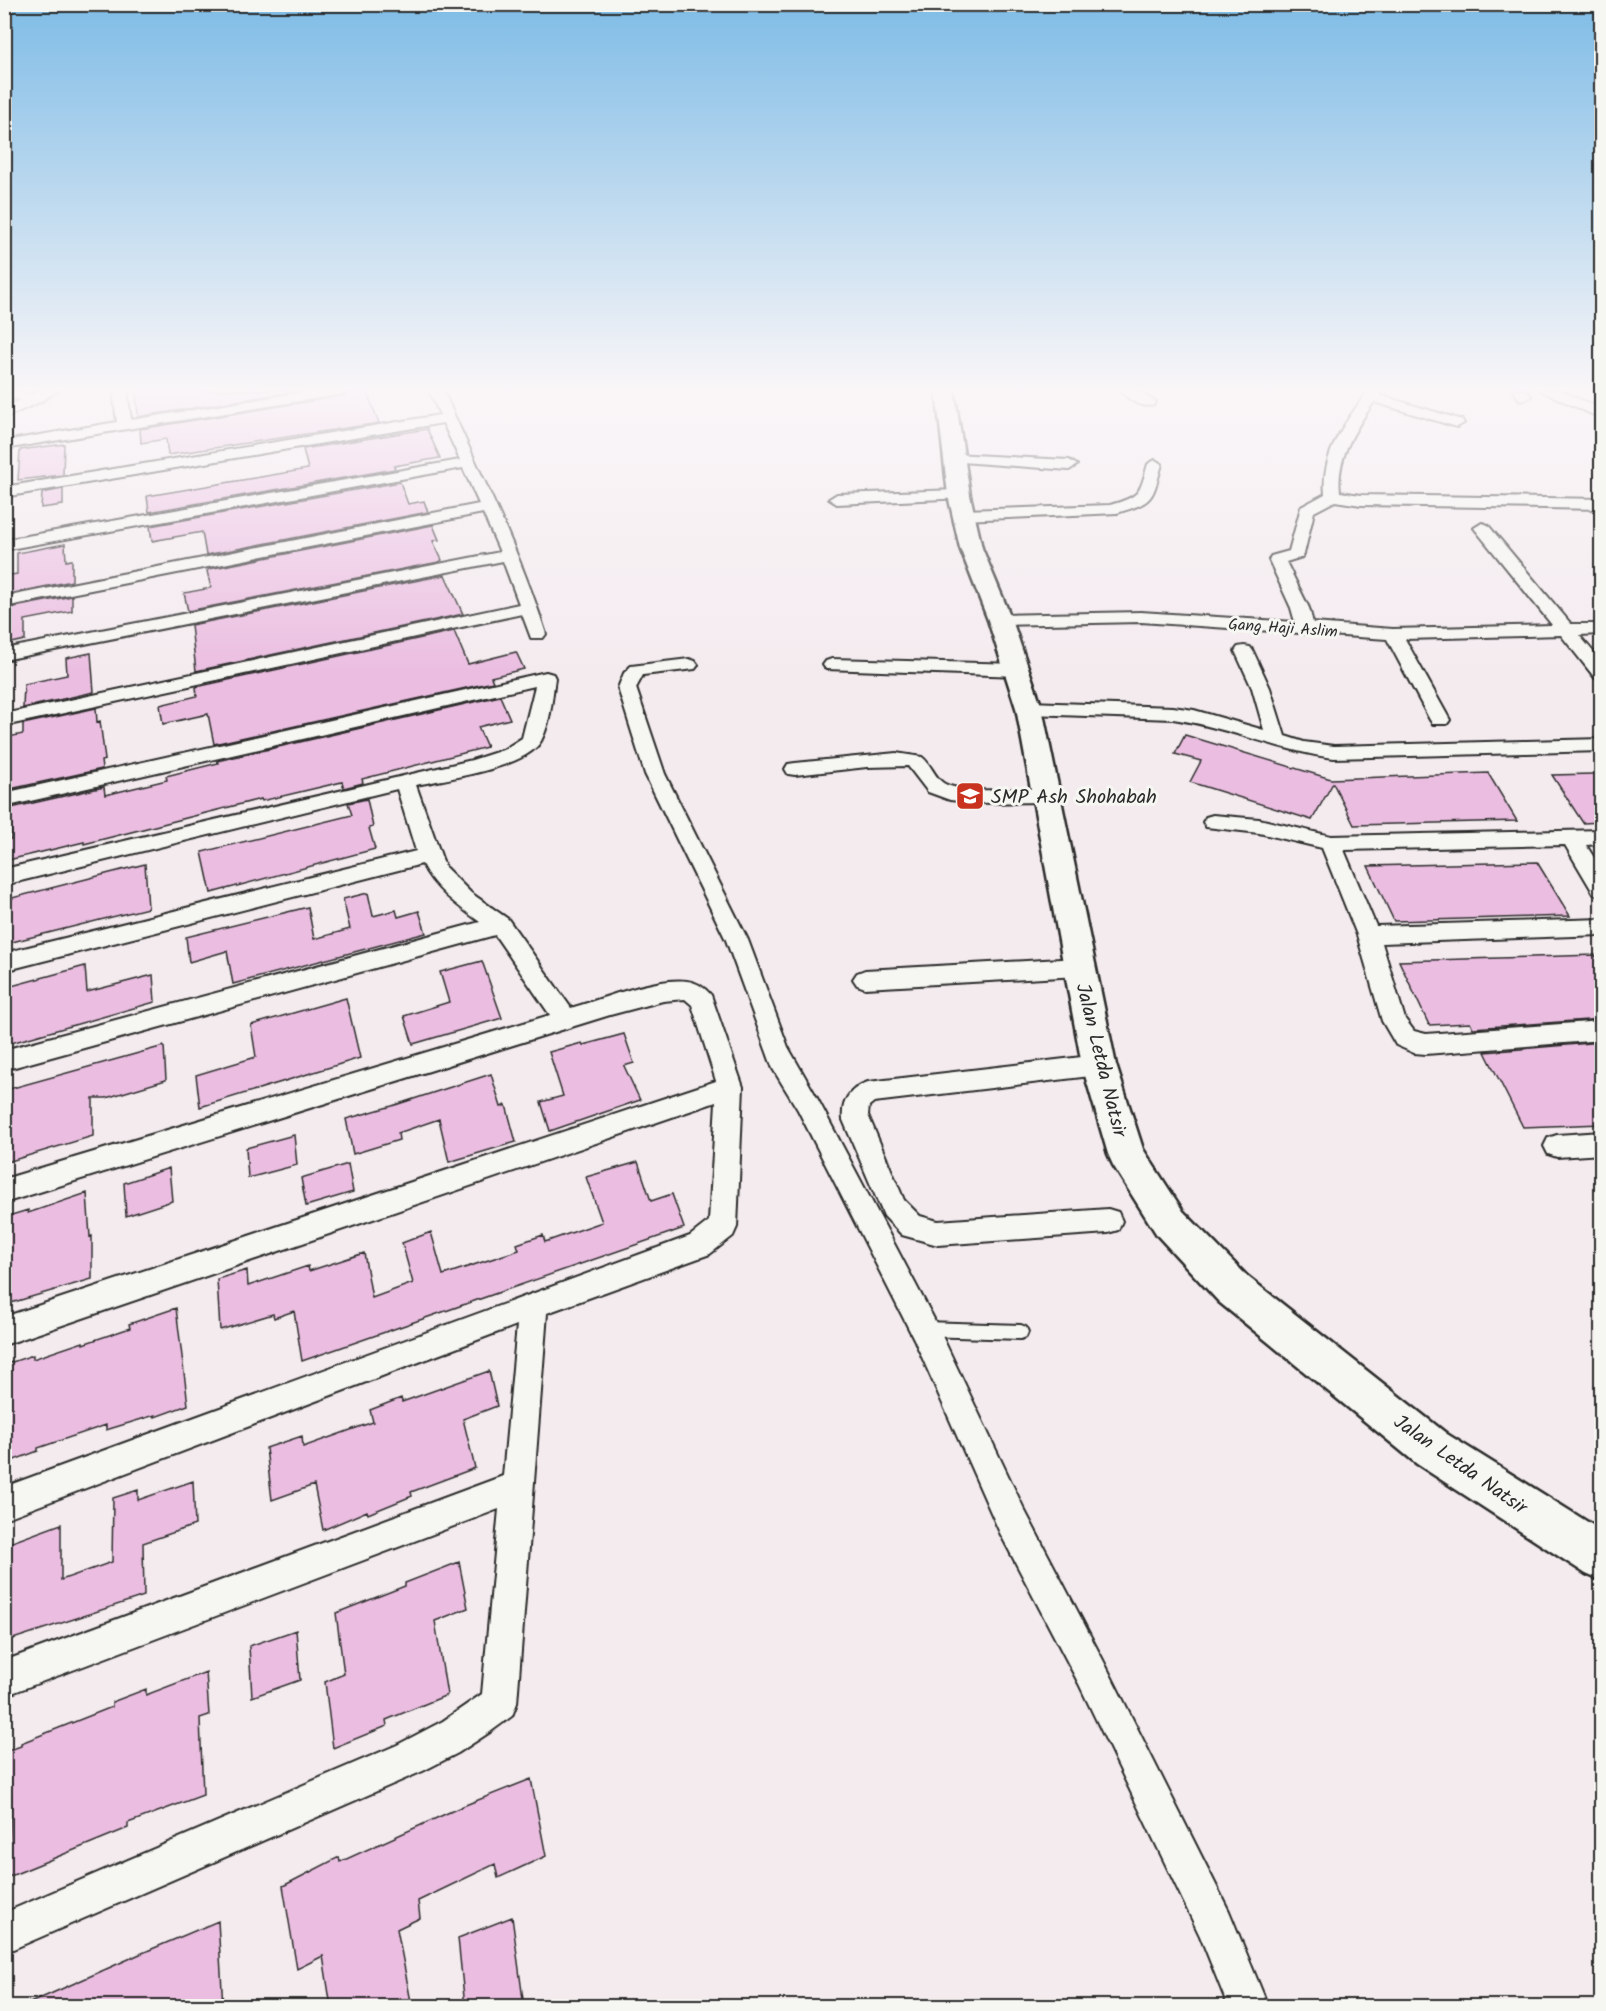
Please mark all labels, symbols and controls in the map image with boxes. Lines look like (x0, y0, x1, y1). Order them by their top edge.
street label: Gang Haji Aslim (1227, 612, 1339, 645)
school or university icon: SMP Ash Shohabah (954, 780, 986, 812)
place label: SMP Ash Shohabah (991, 782, 1157, 814)
street label: Jalan Letda Natsir (1066, 980, 1135, 1142)
street label: Jalan Letda Natsir (1386, 1407, 1535, 1525)

